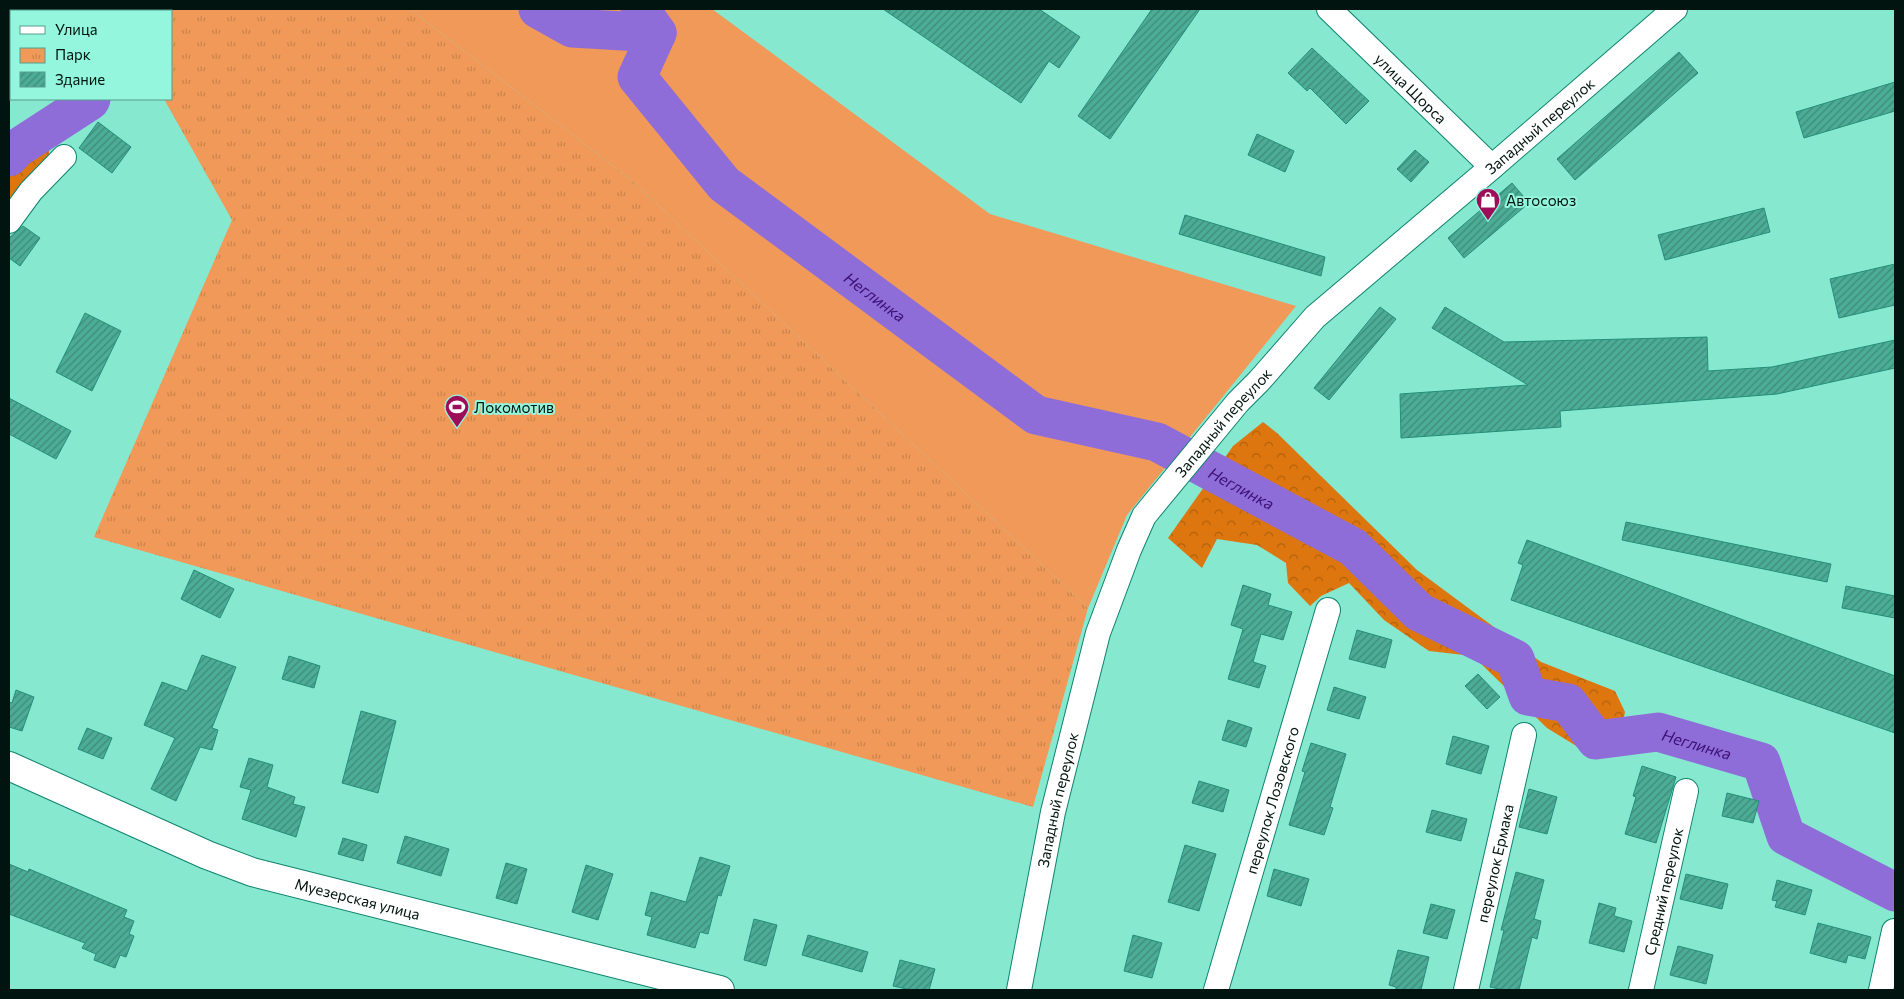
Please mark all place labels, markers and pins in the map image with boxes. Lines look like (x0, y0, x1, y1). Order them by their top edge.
shop icon: Автосоюз (1475, 187, 1501, 221)
place label: Автосоюз (1506, 191, 1576, 209)
sports icon: Локомотив (444, 394, 470, 428)
place label: Локомотив (474, 398, 554, 416)

